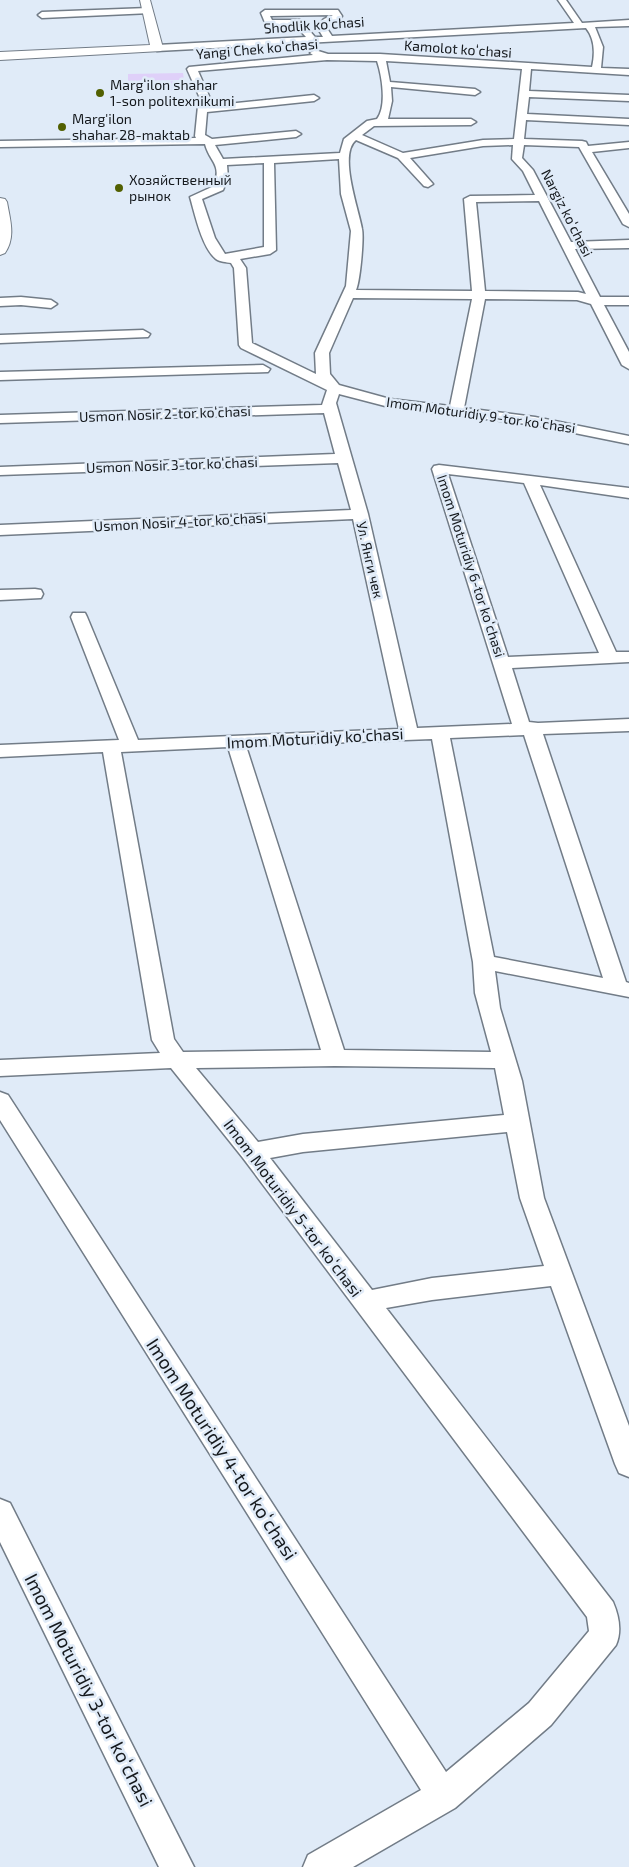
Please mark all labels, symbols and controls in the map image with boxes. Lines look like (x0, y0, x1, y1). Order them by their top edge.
street label: Shodlik koʻchasi (263, 12, 365, 37)
street label: Yangi Chek koʻchasi (195, 35, 319, 62)
street label: Kamolot koʻchasi (404, 36, 513, 61)
place label: Margʻilon shahar 1-son politexnikumi (110, 76, 235, 109)
marker: Margʻilon shahar 1-son politexnikumi (94, 87, 106, 99)
place label: Marg'ilon shahar 28-maktab (72, 110, 190, 143)
marker: Marg'ilon shahar 28-maktab (56, 121, 68, 133)
street label: Nargiz koʻchasi (538, 166, 597, 259)
place label: Хозяйственный рынок (129, 171, 232, 204)
marker: Хозяйственный рынок (113, 182, 125, 194)
street label: Imom Moturidiy 9-tor koʻchasi (385, 393, 577, 436)
street label: Usmon Nosir 2-tor koʻchasi (79, 402, 251, 425)
street label: Usmon Nosir 3-tor koʻchasi (86, 453, 258, 476)
street label: Imom Moturidiy 6-tor koʻchasi (434, 472, 509, 659)
street label: Usmon Nosir 4-tor koʻchasi (93, 508, 267, 535)
street label: Ул. Янги чек (353, 520, 388, 600)
street label: Imom Moturidiy koʻchasi (226, 723, 404, 752)
street label: Imom Moturidiy 5-tor koʻchasi (220, 1115, 366, 1300)
street label: Imom Moturidiy 4-tor koʻchasi (142, 1334, 303, 1564)
street label: Imom Moturidiy 3-tor koʻchasi (20, 1569, 158, 1810)

